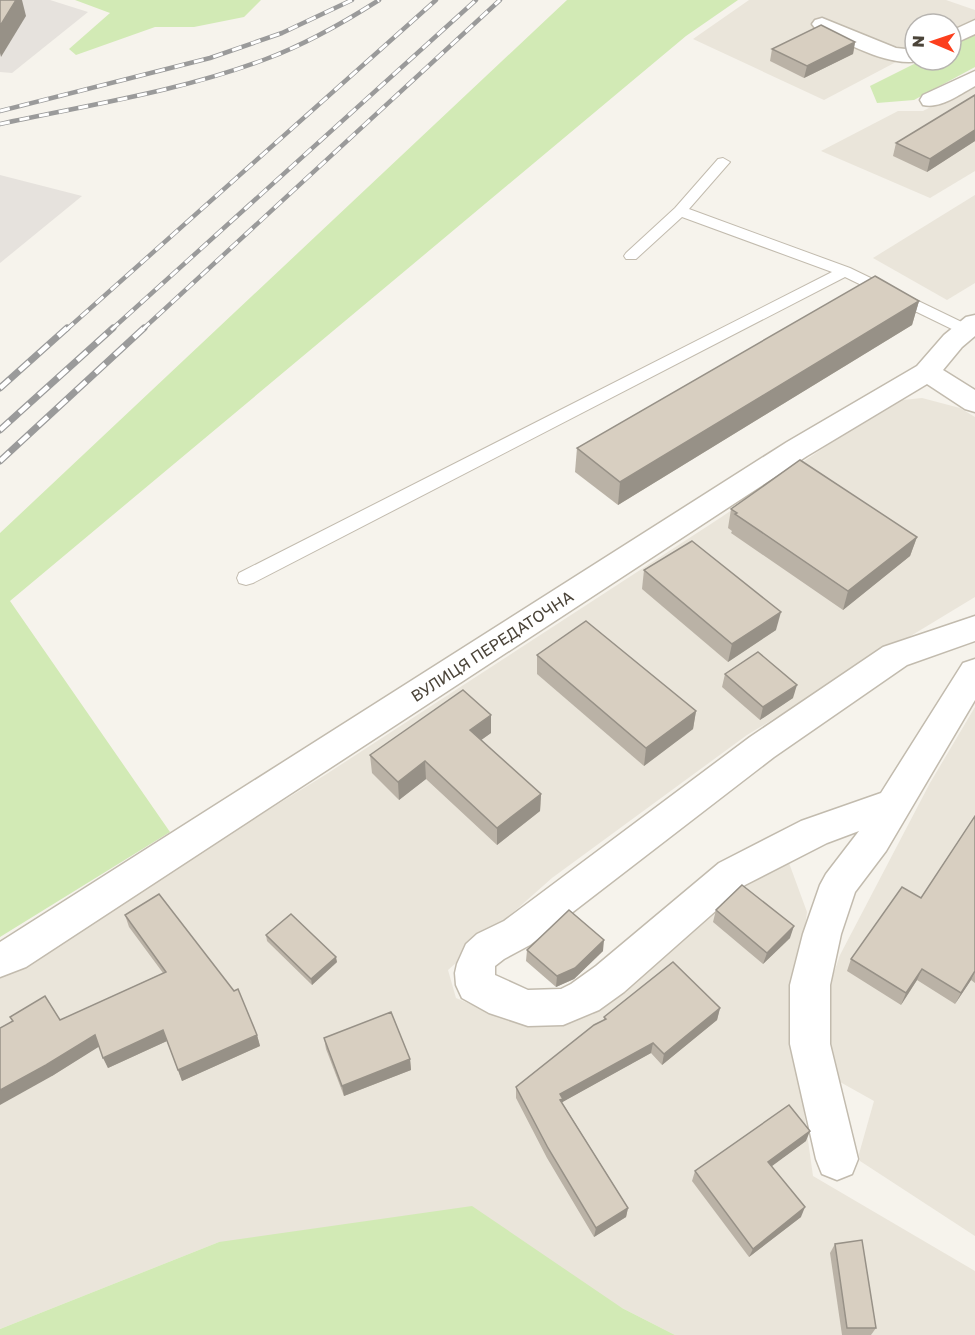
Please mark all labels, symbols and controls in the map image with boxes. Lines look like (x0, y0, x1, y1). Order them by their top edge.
north arrow (903, 12, 963, 72)
text: N (908, 35, 928, 48)
street label: ВУЛИЦЯ ПЕРЕДАТОЧНА (407, 586, 577, 706)

